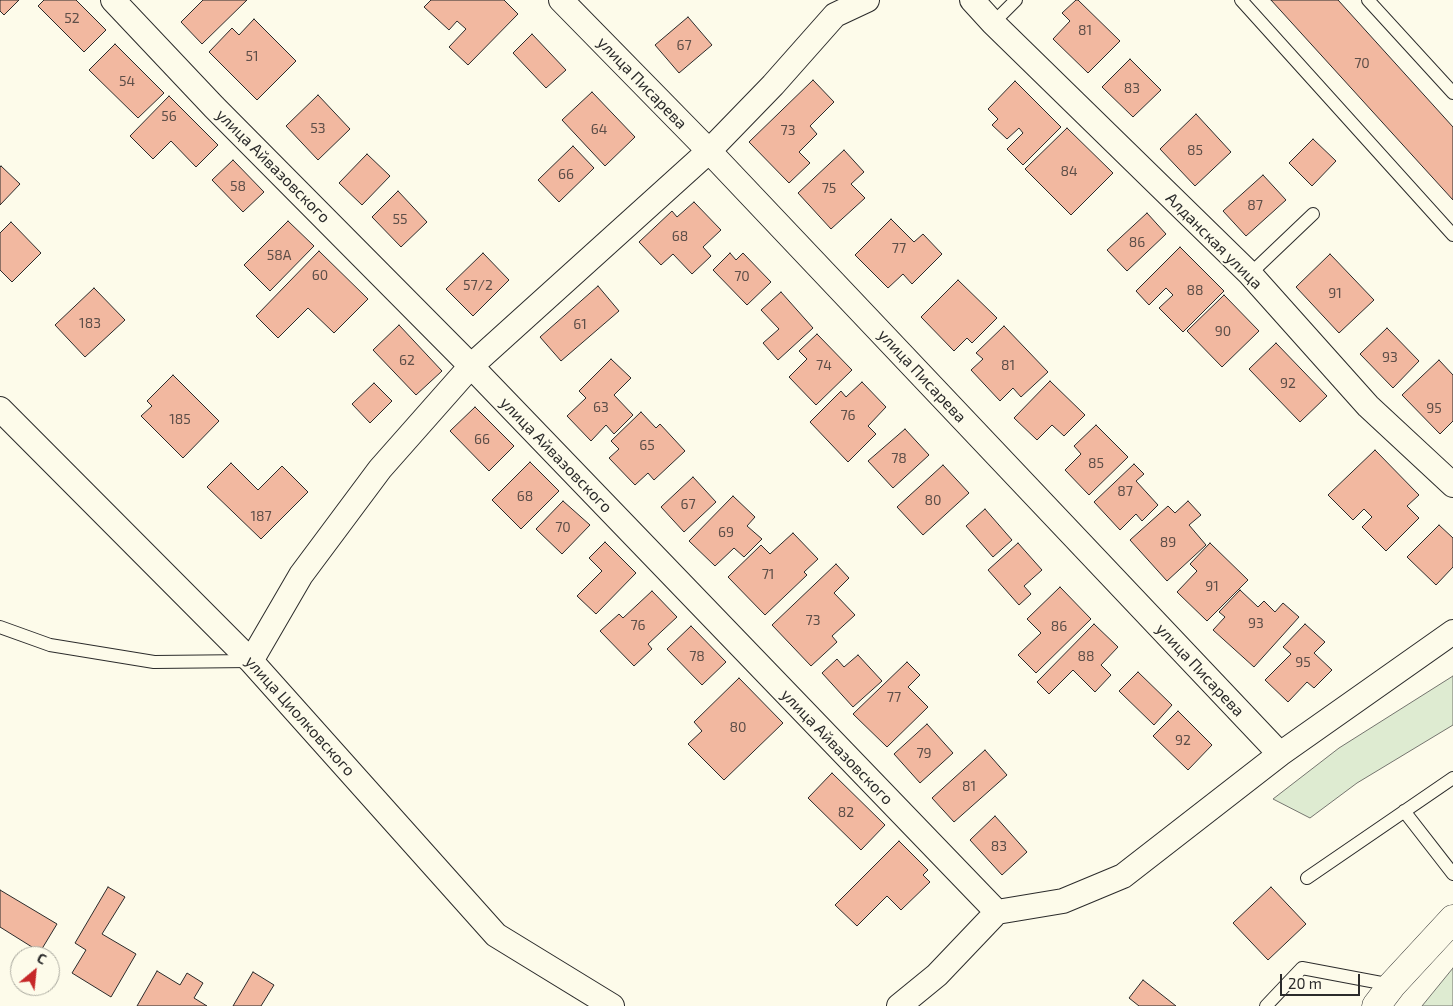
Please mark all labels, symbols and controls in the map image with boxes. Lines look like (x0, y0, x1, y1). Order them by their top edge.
house number: 52 (64, 10, 80, 26)
house number: 81 (1078, 22, 1092, 38)
street label: улица Писарева (593, 33, 691, 133)
house number: 67 (676, 37, 692, 53)
house number: 51 (245, 48, 259, 64)
house number: 70 (1354, 55, 1370, 71)
house number: 54 (119, 73, 135, 89)
house number: 83 (1124, 80, 1140, 96)
street label: улица Айвазовского (212, 105, 334, 227)
house number: 56 (161, 108, 177, 124)
house number: 53 (310, 120, 326, 136)
house number: 64 (591, 121, 607, 137)
house number: 73 (781, 122, 795, 138)
house number: 85 (1187, 142, 1203, 158)
house number: 84 (1060, 163, 1078, 179)
house number: 66 (558, 166, 574, 182)
house number: 58 (230, 178, 246, 194)
house number: 75 (822, 180, 836, 196)
street label: Алданская улица (1162, 189, 1266, 293)
house number: 87 (1247, 197, 1263, 213)
house number: 55 (392, 211, 408, 227)
house number: 68 (672, 228, 688, 244)
house number: 86 (1129, 234, 1145, 250)
house number: 77 (892, 240, 906, 256)
house number: 58А (267, 247, 291, 263)
house number: 60 (312, 267, 328, 283)
house number: 70 (734, 268, 750, 284)
house number: 57/2 (463, 277, 493, 293)
house number: 88 (1187, 282, 1203, 298)
house number: 91 (1328, 285, 1342, 301)
house number: 183 (79, 315, 101, 331)
house number: 61 (573, 316, 587, 332)
house number: 90 (1215, 323, 1231, 339)
street label: улица Писарева (874, 325, 970, 427)
house number: 93 (1382, 349, 1398, 365)
house number: 62 (399, 352, 415, 368)
house number: 74 (816, 357, 832, 373)
house number: 81 (1001, 357, 1015, 373)
house number: 92 (1280, 375, 1296, 391)
street label: улица Айвазовского (496, 393, 616, 517)
house number: 63 (593, 399, 609, 415)
house number: 95 (1426, 400, 1442, 416)
house number: 76 (840, 407, 856, 423)
house number: 185 (169, 411, 191, 427)
house number: 66 (474, 431, 490, 447)
house number: 65 (639, 437, 655, 453)
house number: 78 (891, 450, 907, 466)
house number: 85 (1088, 455, 1104, 471)
house number: 87 (1117, 483, 1133, 499)
house number: 68 (517, 488, 533, 504)
house number: 80 (925, 492, 941, 508)
house number: 67 (680, 496, 696, 512)
house number: 187 (250, 508, 272, 524)
house number: 70 (555, 519, 571, 535)
house number: 69 (718, 524, 734, 540)
house number: 89 (1160, 534, 1176, 550)
house number: 71 (762, 566, 774, 582)
house number: 91 (1205, 578, 1219, 594)
house number: 73 (806, 612, 820, 628)
house number: 93 (1248, 615, 1264, 631)
house number: 76 (630, 617, 646, 633)
house number: 86 (1051, 618, 1067, 634)
street label: улица Писарева (1152, 619, 1248, 721)
house number: 78 (689, 648, 705, 664)
house number: 88 (1078, 648, 1094, 664)
street label: улица Циолковского (241, 652, 359, 780)
house number: 95 (1295, 654, 1311, 670)
street label: улица Айвазовского (777, 685, 897, 809)
house number: 77 (887, 689, 901, 705)
house number: 80 (730, 719, 746, 735)
house number: 92 (1175, 732, 1191, 748)
house number: 79 (916, 745, 932, 761)
house number: 81 (962, 778, 976, 794)
house number: 82 (838, 804, 854, 820)
house number: 83 (991, 838, 1007, 854)
north arrow (10, 946, 60, 996)
text: С (34, 949, 49, 968)
scale bar (1283, 964, 1363, 996)
text: 20 m (1288, 974, 1322, 992)

